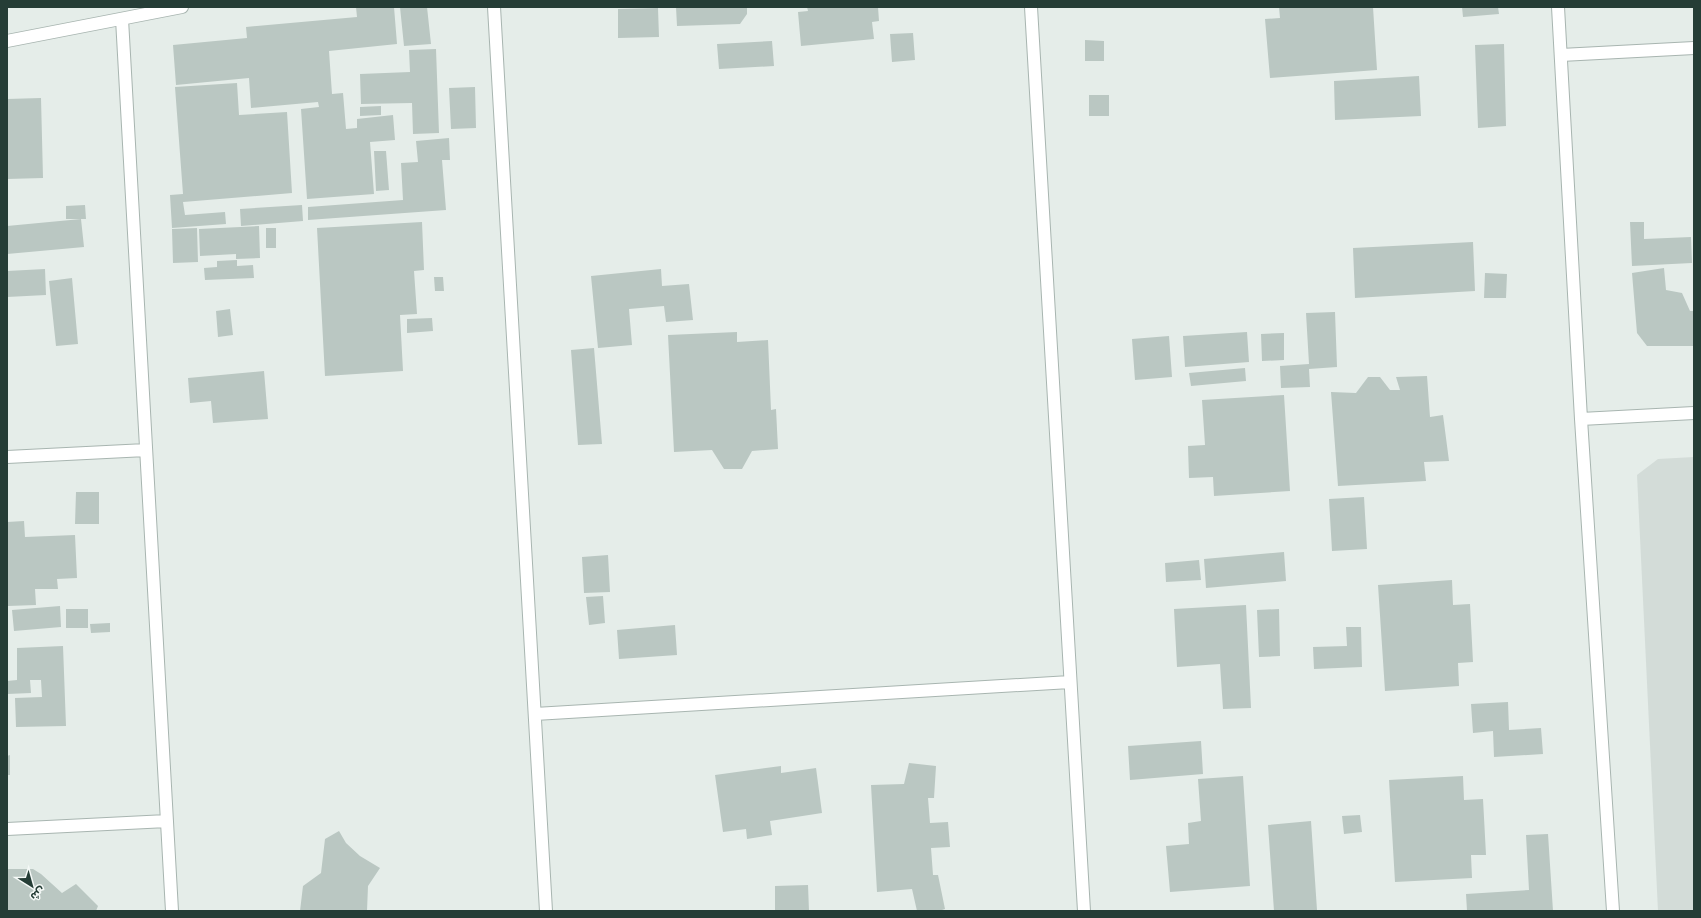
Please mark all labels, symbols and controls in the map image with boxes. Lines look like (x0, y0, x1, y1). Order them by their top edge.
north arrow (12, 866, 52, 906)
text: ش (28, 884, 48, 904)

